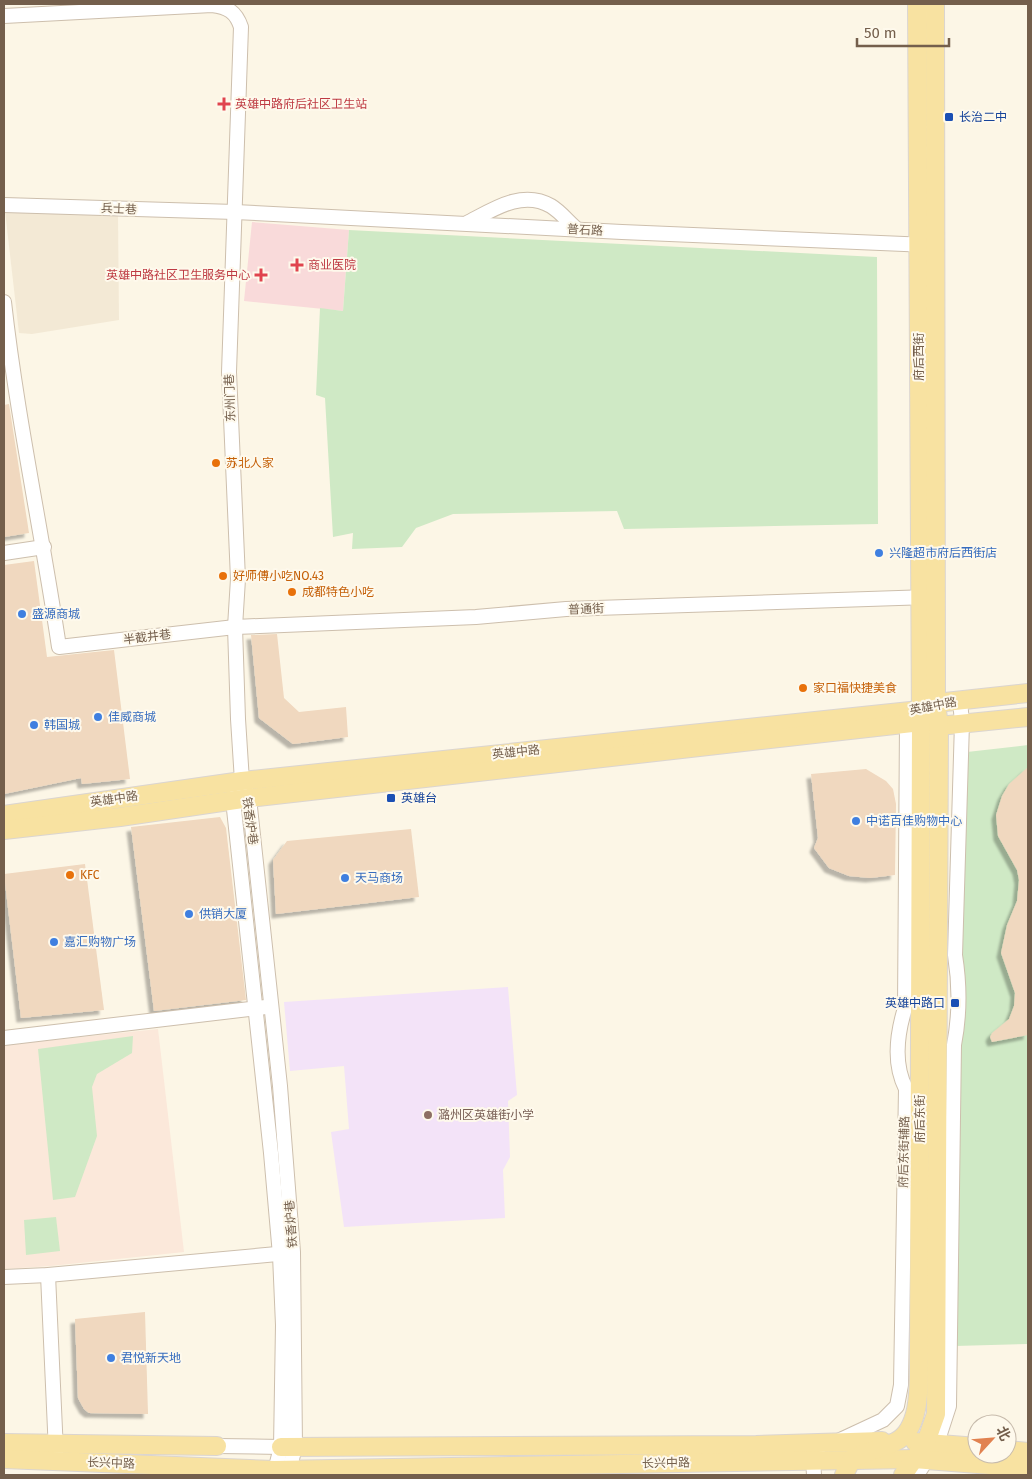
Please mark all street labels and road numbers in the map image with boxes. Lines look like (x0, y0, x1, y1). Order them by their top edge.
street label: 兵士巷 (101, 201, 137, 217)
street label: 普石路 (567, 222, 603, 238)
street label: 府后西街 (912, 333, 926, 381)
street label: 东州门巷 (222, 374, 238, 422)
street label: 普通街 (568, 601, 604, 617)
street label: 半截井巷 (122, 627, 172, 647)
street label: 英雄中路 (908, 695, 958, 717)
street label: 英雄中路 (491, 743, 541, 761)
street label: 英雄中路 (89, 789, 139, 809)
street label: 铁香炉巷 (240, 796, 260, 846)
street label: 府后东街 (913, 1095, 927, 1143)
street label: 府后东街辅路 (896, 1116, 912, 1188)
street label: 铁香炉巷 (282, 1200, 300, 1248)
street label: 长兴中路 (87, 1455, 135, 1471)
street label: 长兴中路 (642, 1456, 690, 1470)

